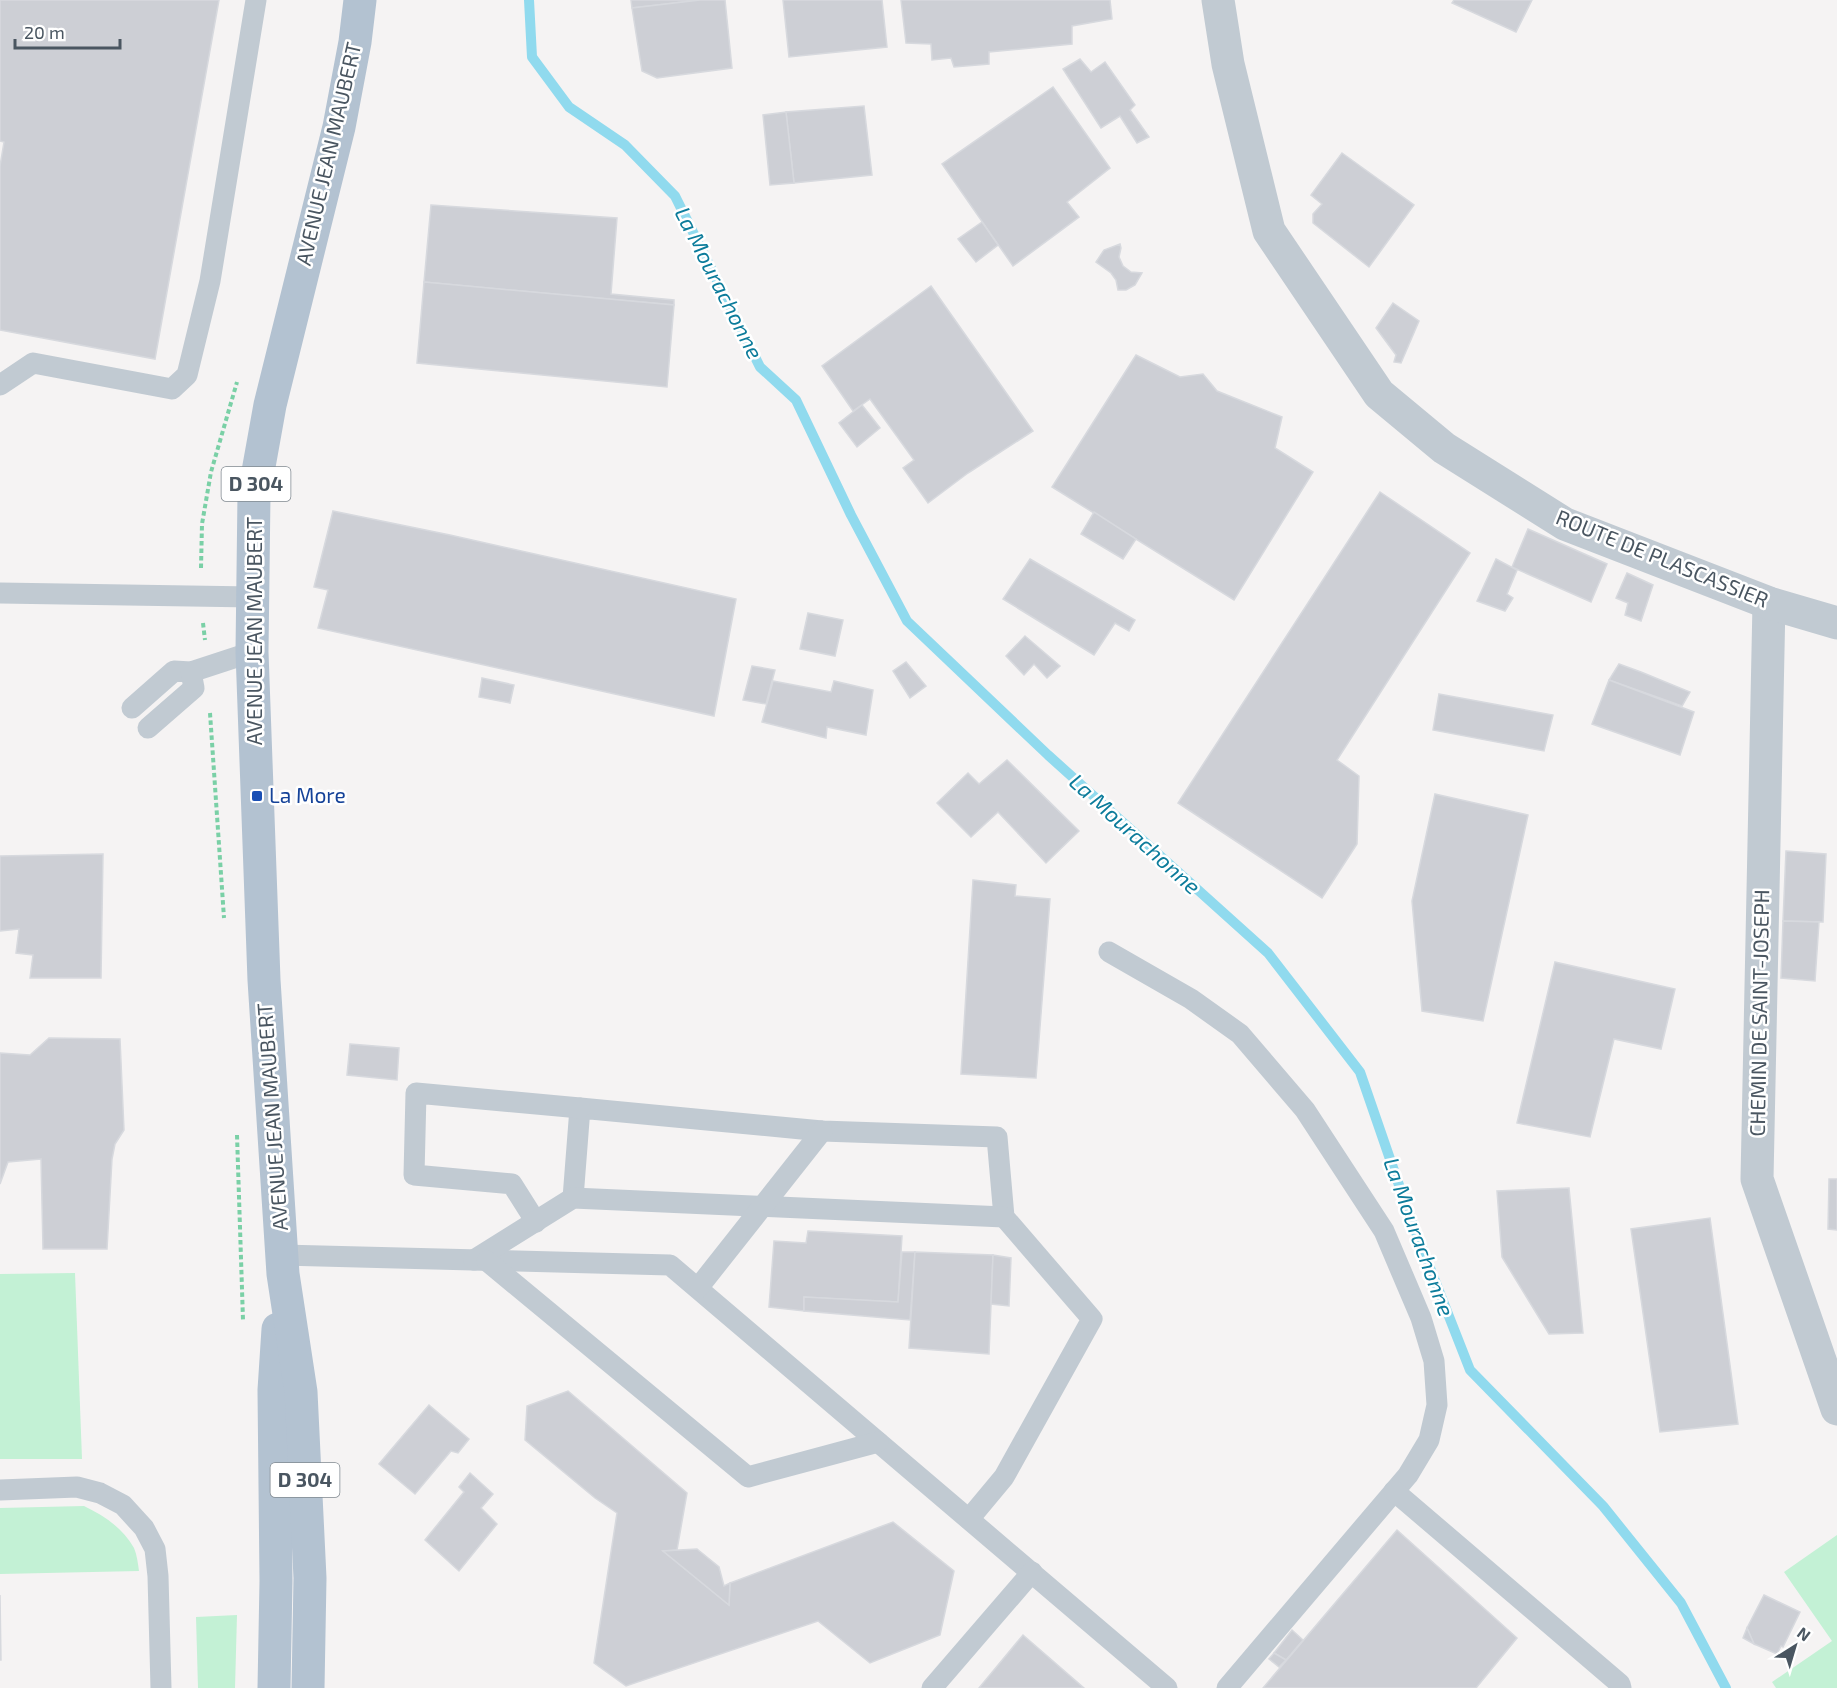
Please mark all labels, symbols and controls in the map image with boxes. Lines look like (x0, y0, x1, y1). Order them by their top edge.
scale bar (15, 12, 120, 50)
text: 20 m (24, 21, 65, 43)
street label: AVENUE JEAN MAUBERT (290, 40, 365, 268)
water label: La Mourachonne (670, 202, 769, 363)
road number: D 304 (222, 467, 290, 501)
street label: ROUTE DE PLASCASSIER (1553, 504, 1772, 612)
street label: AVENUE JEAN MAUBERT (241, 517, 266, 745)
water label: La Mourachonne (1065, 768, 1207, 899)
place label: La More (269, 782, 346, 807)
marker: La More (250, 789, 264, 803)
street label: CHEMIN DE SAINT-JOSEPH (1744, 889, 1773, 1137)
street label: AVENUE JEAN MAUBERT (251, 1002, 292, 1232)
water label: La Mourachonne (1379, 1154, 1461, 1320)
road number: D 304 (270, 1463, 340, 1497)
north arrow (1765, 1616, 1825, 1676)
text: N (1794, 1623, 1815, 1645)

